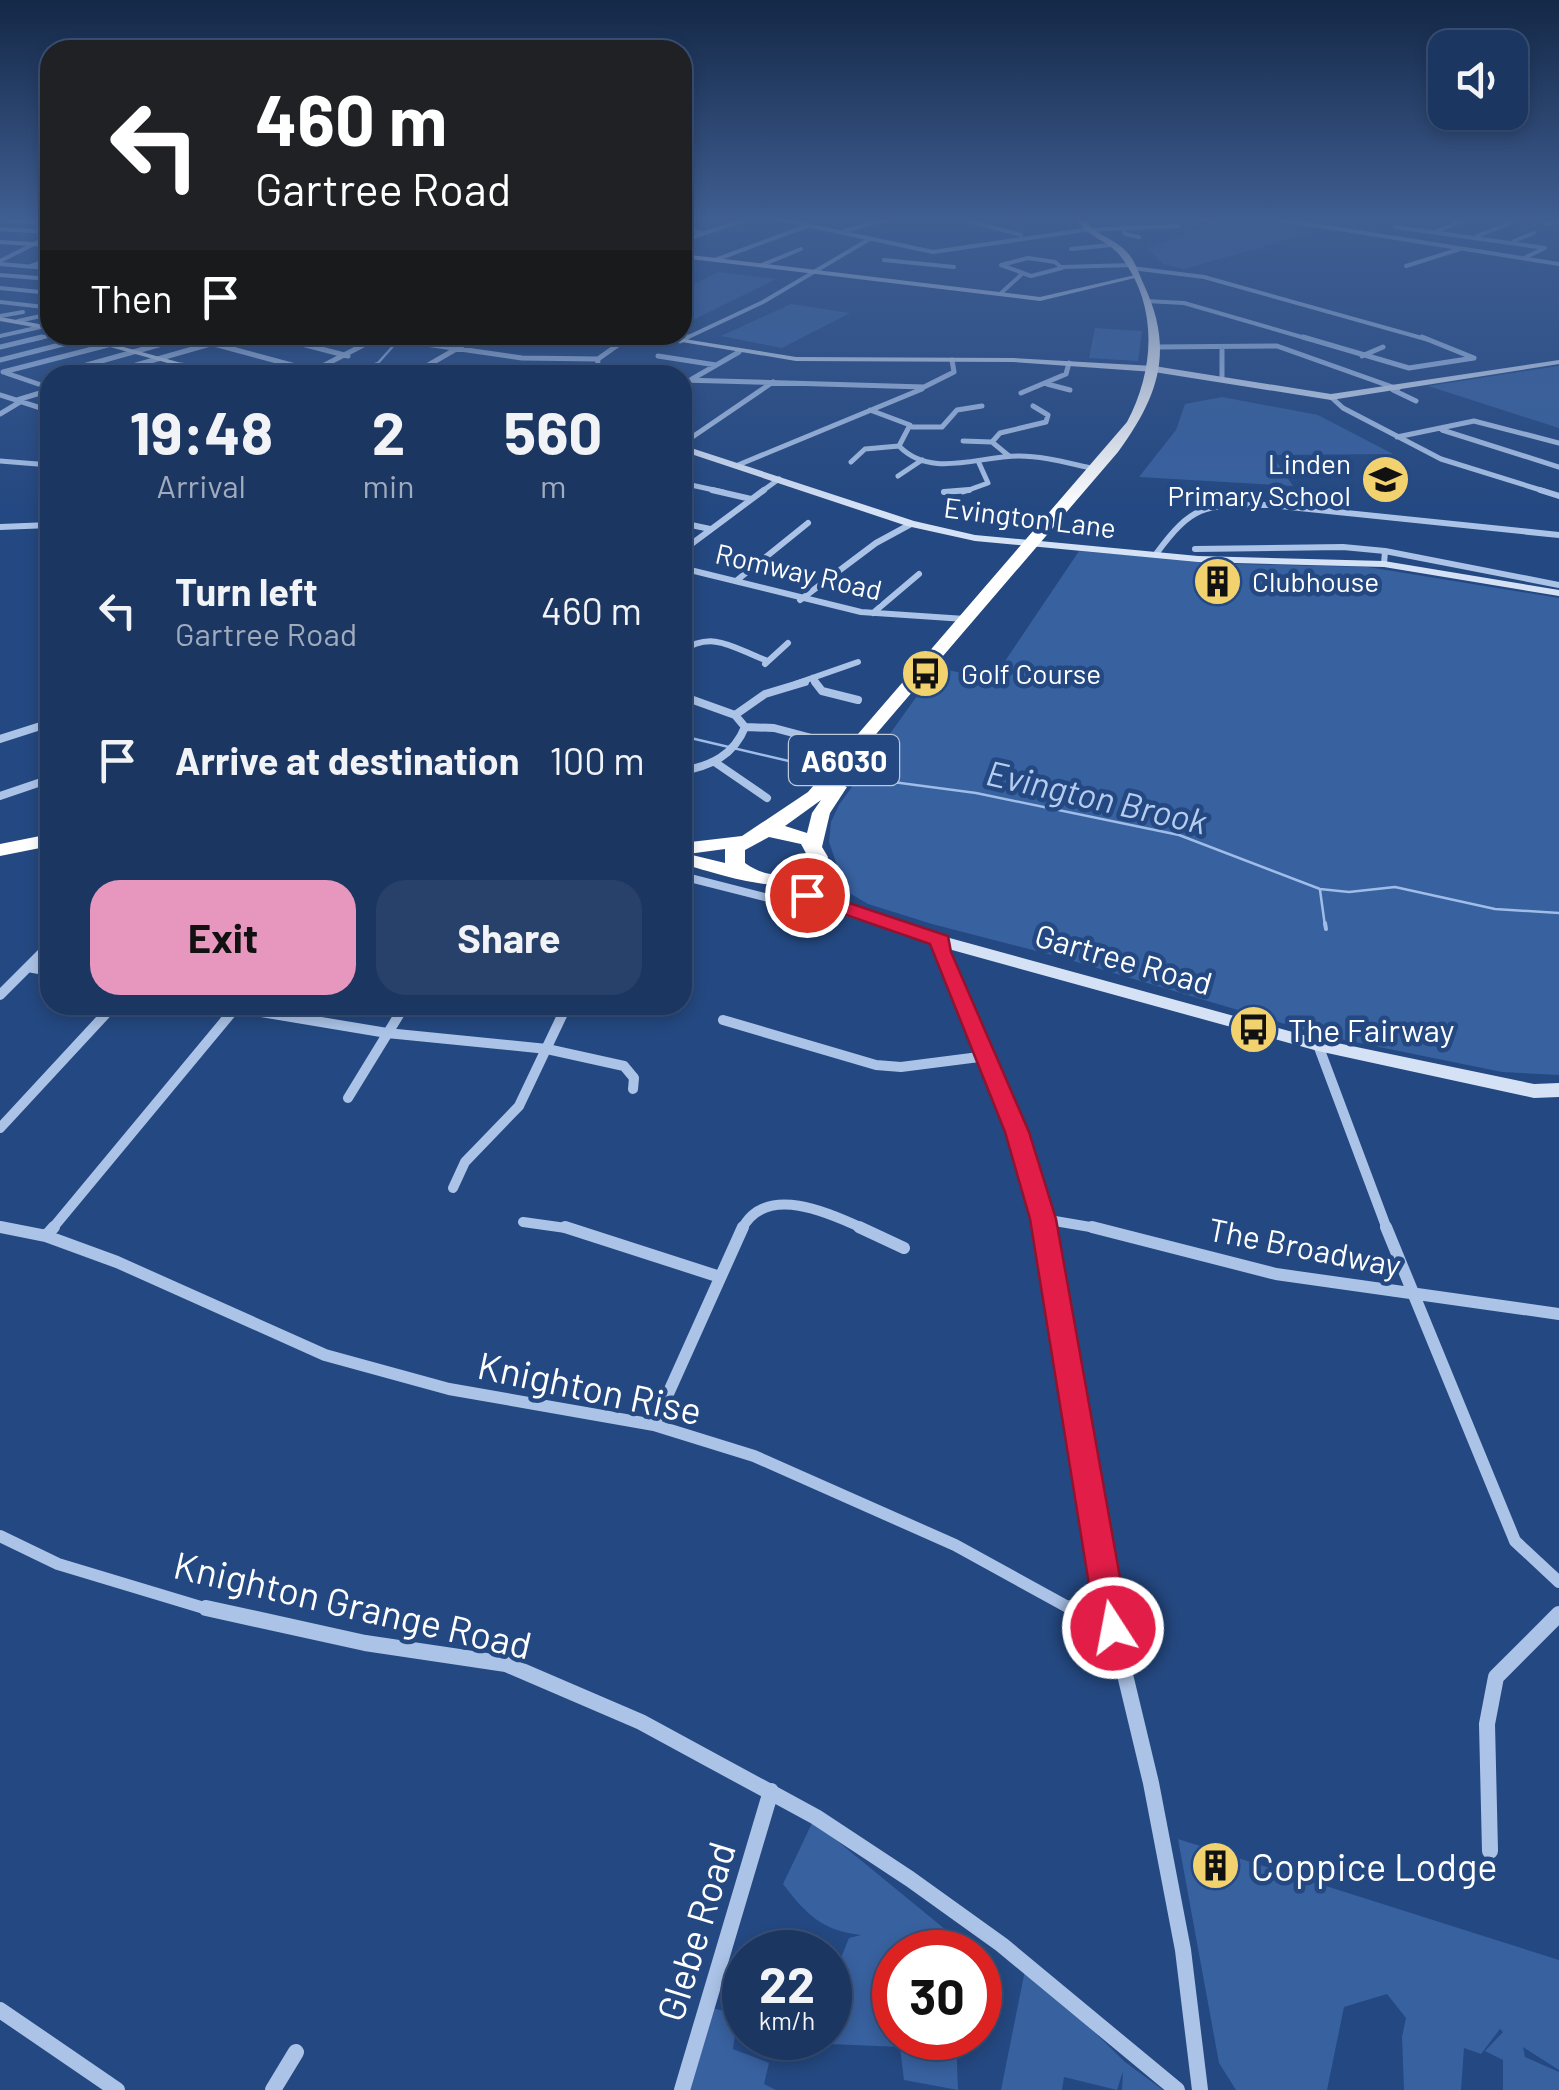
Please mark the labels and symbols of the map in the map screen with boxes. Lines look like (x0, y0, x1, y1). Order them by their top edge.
place label: Linden Primary School (1167, 446, 1351, 512)
school or university icon: Linden Primary School (1360, 453, 1412, 505)
street label: Evington Lane (942, 490, 1118, 544)
street label: Romway Road (713, 535, 885, 607)
building icon: Clubhouse (1191, 555, 1243, 607)
place label: Clubhouse (1252, 564, 1379, 598)
bus stop icon: Golf Course (900, 647, 952, 699)
place label: Golf Course (961, 656, 1101, 690)
road number: A6030 (789, 735, 899, 785)
water label: Evington Brook (983, 750, 1211, 842)
pin (765, 853, 850, 938)
street label: Gartree Road (1031, 915, 1217, 1001)
bus stop icon: The Fairway (1227, 1003, 1279, 1055)
place label: The Fairway (1288, 1010, 1455, 1048)
street label: The Broadway (1206, 1209, 1405, 1283)
street label: Knighton Rise (474, 1341, 706, 1433)
street label: Knighton Grange Road (170, 1540, 536, 1668)
position arrow (1061, 1576, 1165, 1680)
street label: Glebe Road (646, 1836, 744, 2026)
building icon: Coppice Lodge (1190, 1840, 1242, 1892)
place label: Coppice Lodge (1251, 1843, 1498, 1889)
speed limit sign: 30 (872, 1930, 1002, 2060)

